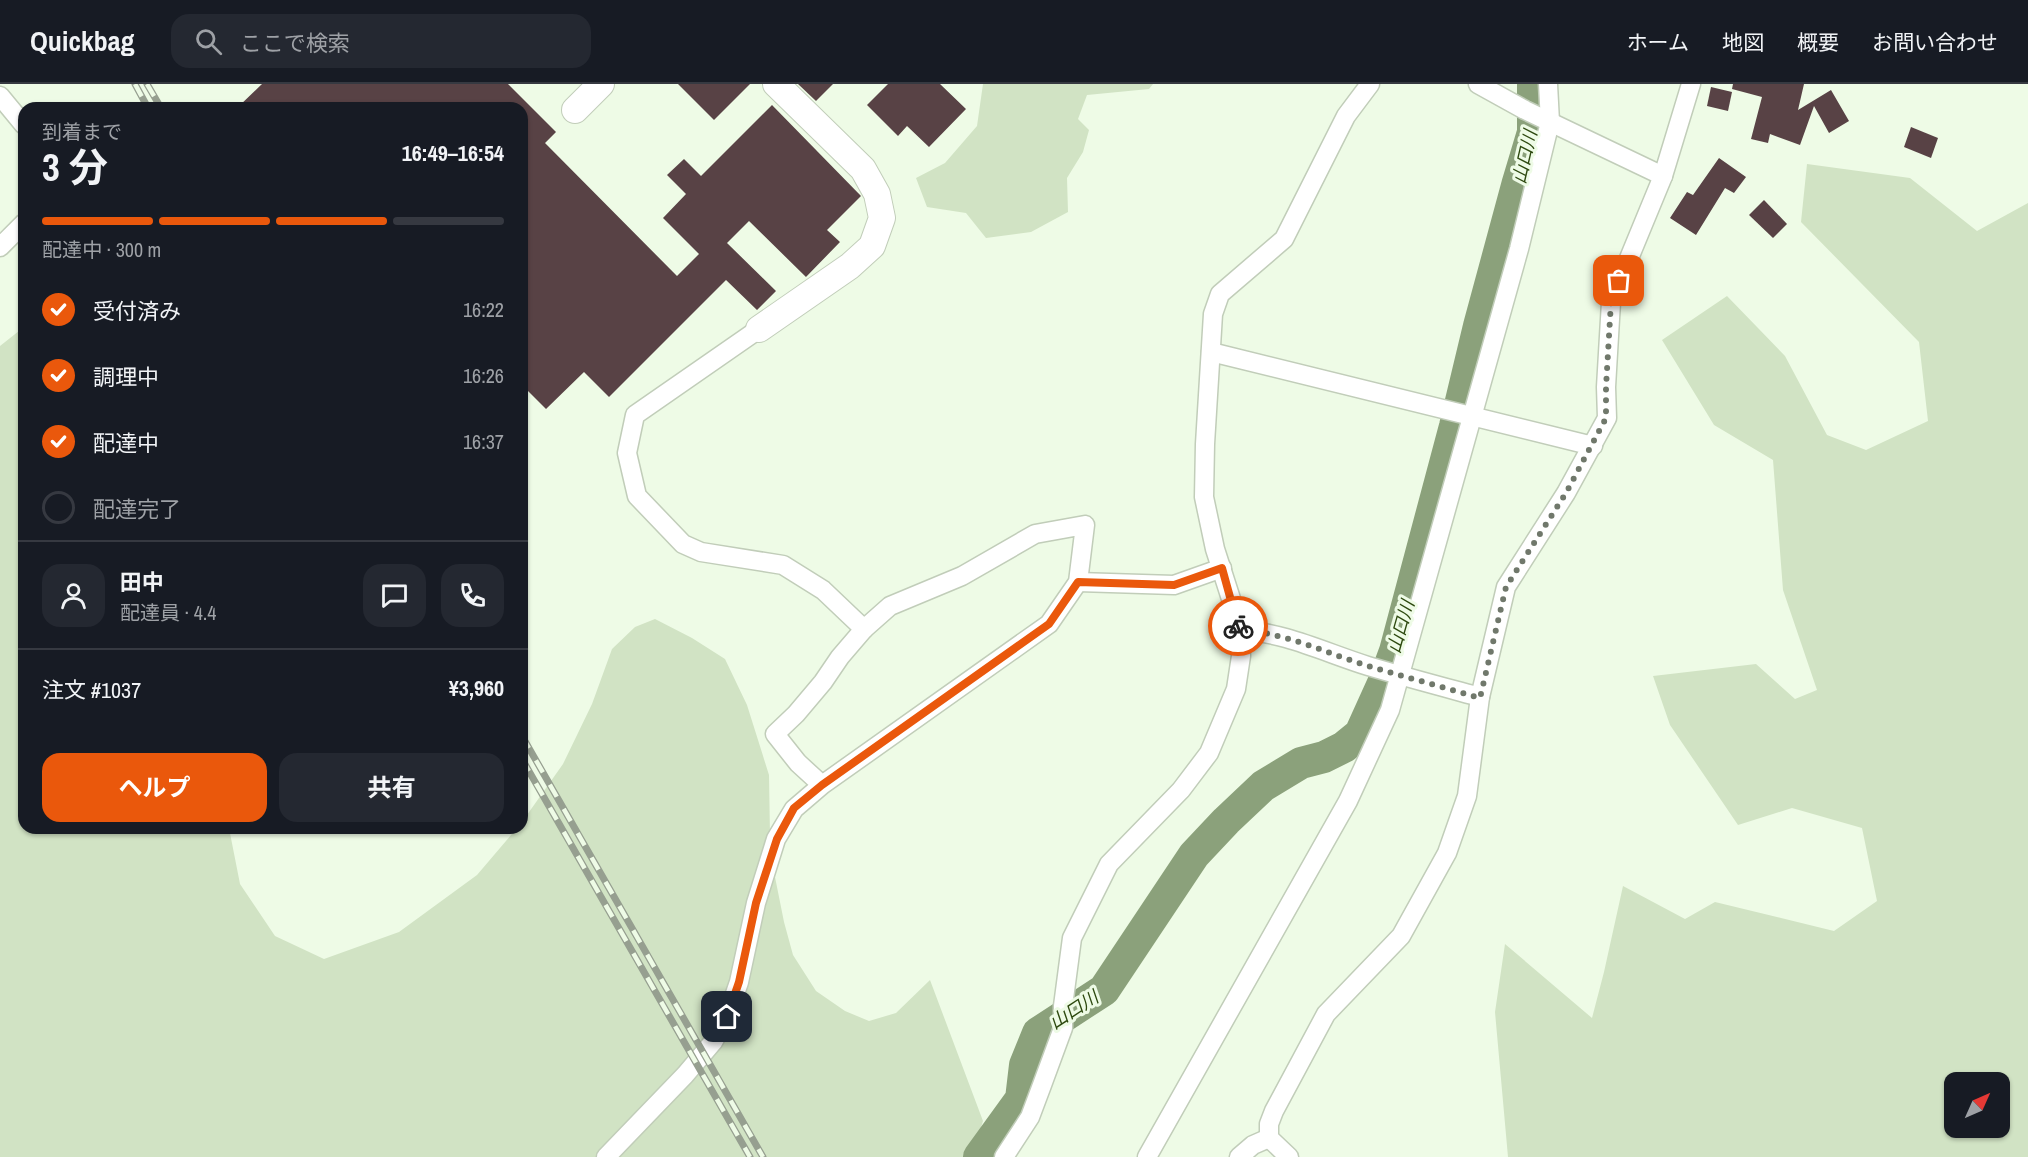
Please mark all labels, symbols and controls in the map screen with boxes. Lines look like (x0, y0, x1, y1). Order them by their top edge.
search box (171, 14, 591, 68)
text: Quickbag (30, 22, 135, 60)
icon: search (192, 25, 225, 58)
text: ここで検索 (240, 28, 350, 58)
text: ホーム (1627, 28, 1689, 57)
text: 地図 (1722, 28, 1764, 57)
text: 概要 (1797, 28, 1839, 57)
text: お問い合わせ (1872, 28, 1998, 57)
text: 到着まで (42, 118, 122, 145)
water label: 山口川 (1506, 126, 1543, 186)
text: 16:49–16:54 (402, 138, 504, 168)
text: 3 分 (42, 141, 108, 193)
text: 配達中 · 300 m (42, 236, 161, 263)
pin (1593, 255, 1644, 306)
icon: bag (1602, 264, 1635, 297)
icon: check (42, 293, 75, 326)
text: 受付済み (93, 296, 181, 326)
text: 16:22 (463, 296, 504, 323)
icon: check (42, 359, 75, 392)
text: 調理中 (93, 362, 159, 392)
text: 16:26 (463, 362, 504, 389)
icon: check (42, 425, 75, 458)
text: 配達中 (93, 428, 159, 458)
text: 16:37 (463, 428, 504, 455)
text: 配達完了 (93, 494, 181, 524)
button: person (42, 564, 105, 627)
button: chat (363, 564, 426, 627)
button: phone (441, 564, 504, 627)
text: 田中 (120, 567, 164, 597)
courier (1208, 596, 1268, 656)
water label: 山口川 (1381, 596, 1421, 656)
text: 配達員 · 4.4 (120, 599, 216, 626)
icon: bike (1222, 610, 1255, 643)
text: ¥3,960 (449, 673, 504, 703)
text: 注文 #1037 (42, 675, 141, 705)
button: ヘルプ (42, 753, 267, 822)
button: 共有 (279, 753, 504, 822)
water label: 山口川 (1044, 983, 1105, 1035)
pin (701, 991, 752, 1042)
icon: home (710, 1000, 743, 1033)
north arrow (1944, 1072, 2010, 1138)
map controls (1944, 1072, 2010, 1138)

